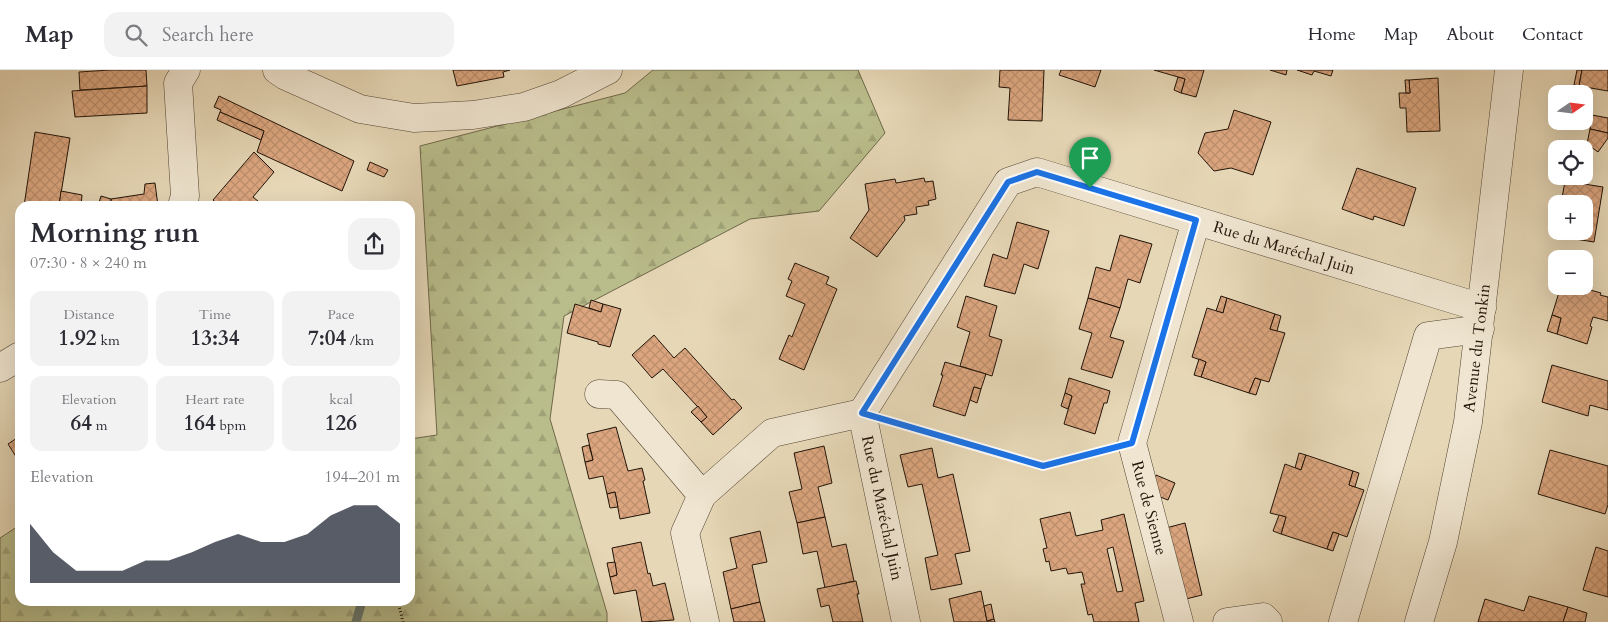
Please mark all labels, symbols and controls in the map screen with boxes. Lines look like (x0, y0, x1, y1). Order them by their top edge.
search box (104, 12, 454, 57)
text: Map (25, 18, 74, 51)
icon: search (122, 21, 150, 49)
text: Search here (162, 22, 254, 48)
text: Home (1308, 22, 1356, 47)
text: Map (1384, 22, 1418, 47)
text: About (1446, 22, 1494, 47)
text: Contact (1522, 22, 1583, 47)
north arrow (1548, 85, 1592, 130)
map controls (1548, 85, 1593, 295)
pin (1069, 137, 1111, 188)
button: locate (1548, 140, 1593, 185)
icon: arrive (1076, 144, 1104, 172)
button: + (1548, 195, 1593, 240)
text: Morning run (30, 214, 199, 252)
street label: Rue du Maréchal Juin (1210, 216, 1358, 280)
button: share (348, 218, 400, 270)
button: − (1548, 250, 1593, 295)
text: 07:30 · 8 × 240 m (30, 252, 147, 274)
street label: Avenue du Tonkin (1458, 282, 1496, 414)
text: Distance (63, 305, 115, 324)
text: Time (199, 305, 231, 324)
text: Pace (327, 305, 355, 324)
text: 1.92 (58, 324, 97, 353)
text: 13:34 (190, 324, 240, 353)
text: 7:04 (308, 324, 346, 353)
text: km (97, 331, 120, 350)
text: /km (346, 331, 374, 350)
text: Elevation (61, 390, 117, 409)
text: Heart rate (185, 390, 245, 409)
text: kcal (329, 390, 353, 409)
text: 64 (70, 409, 92, 438)
text: 164 (184, 409, 216, 438)
text: 126 (325, 409, 357, 438)
text: m (92, 416, 108, 435)
text: bpm (216, 416, 246, 435)
street label: Rue du Maréchal Juin (856, 434, 908, 582)
street label: Rue de Sienne (1126, 458, 1172, 558)
text: Elevation (30, 466, 94, 488)
text: 194–201 m (324, 466, 400, 488)

